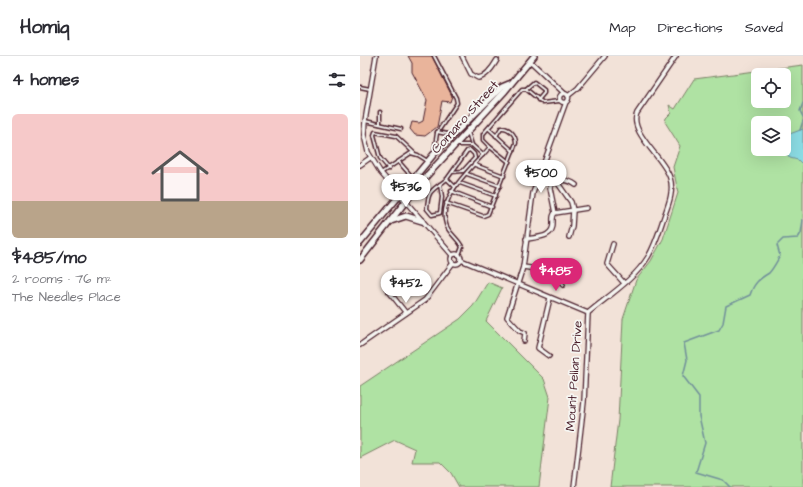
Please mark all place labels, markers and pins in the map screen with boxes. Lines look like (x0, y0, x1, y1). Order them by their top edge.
pin: $500 (517, 160, 565, 194)
pin: $536 (382, 174, 430, 208)
pin: $485 (532, 258, 580, 292)
pin: $452 (382, 270, 430, 304)

